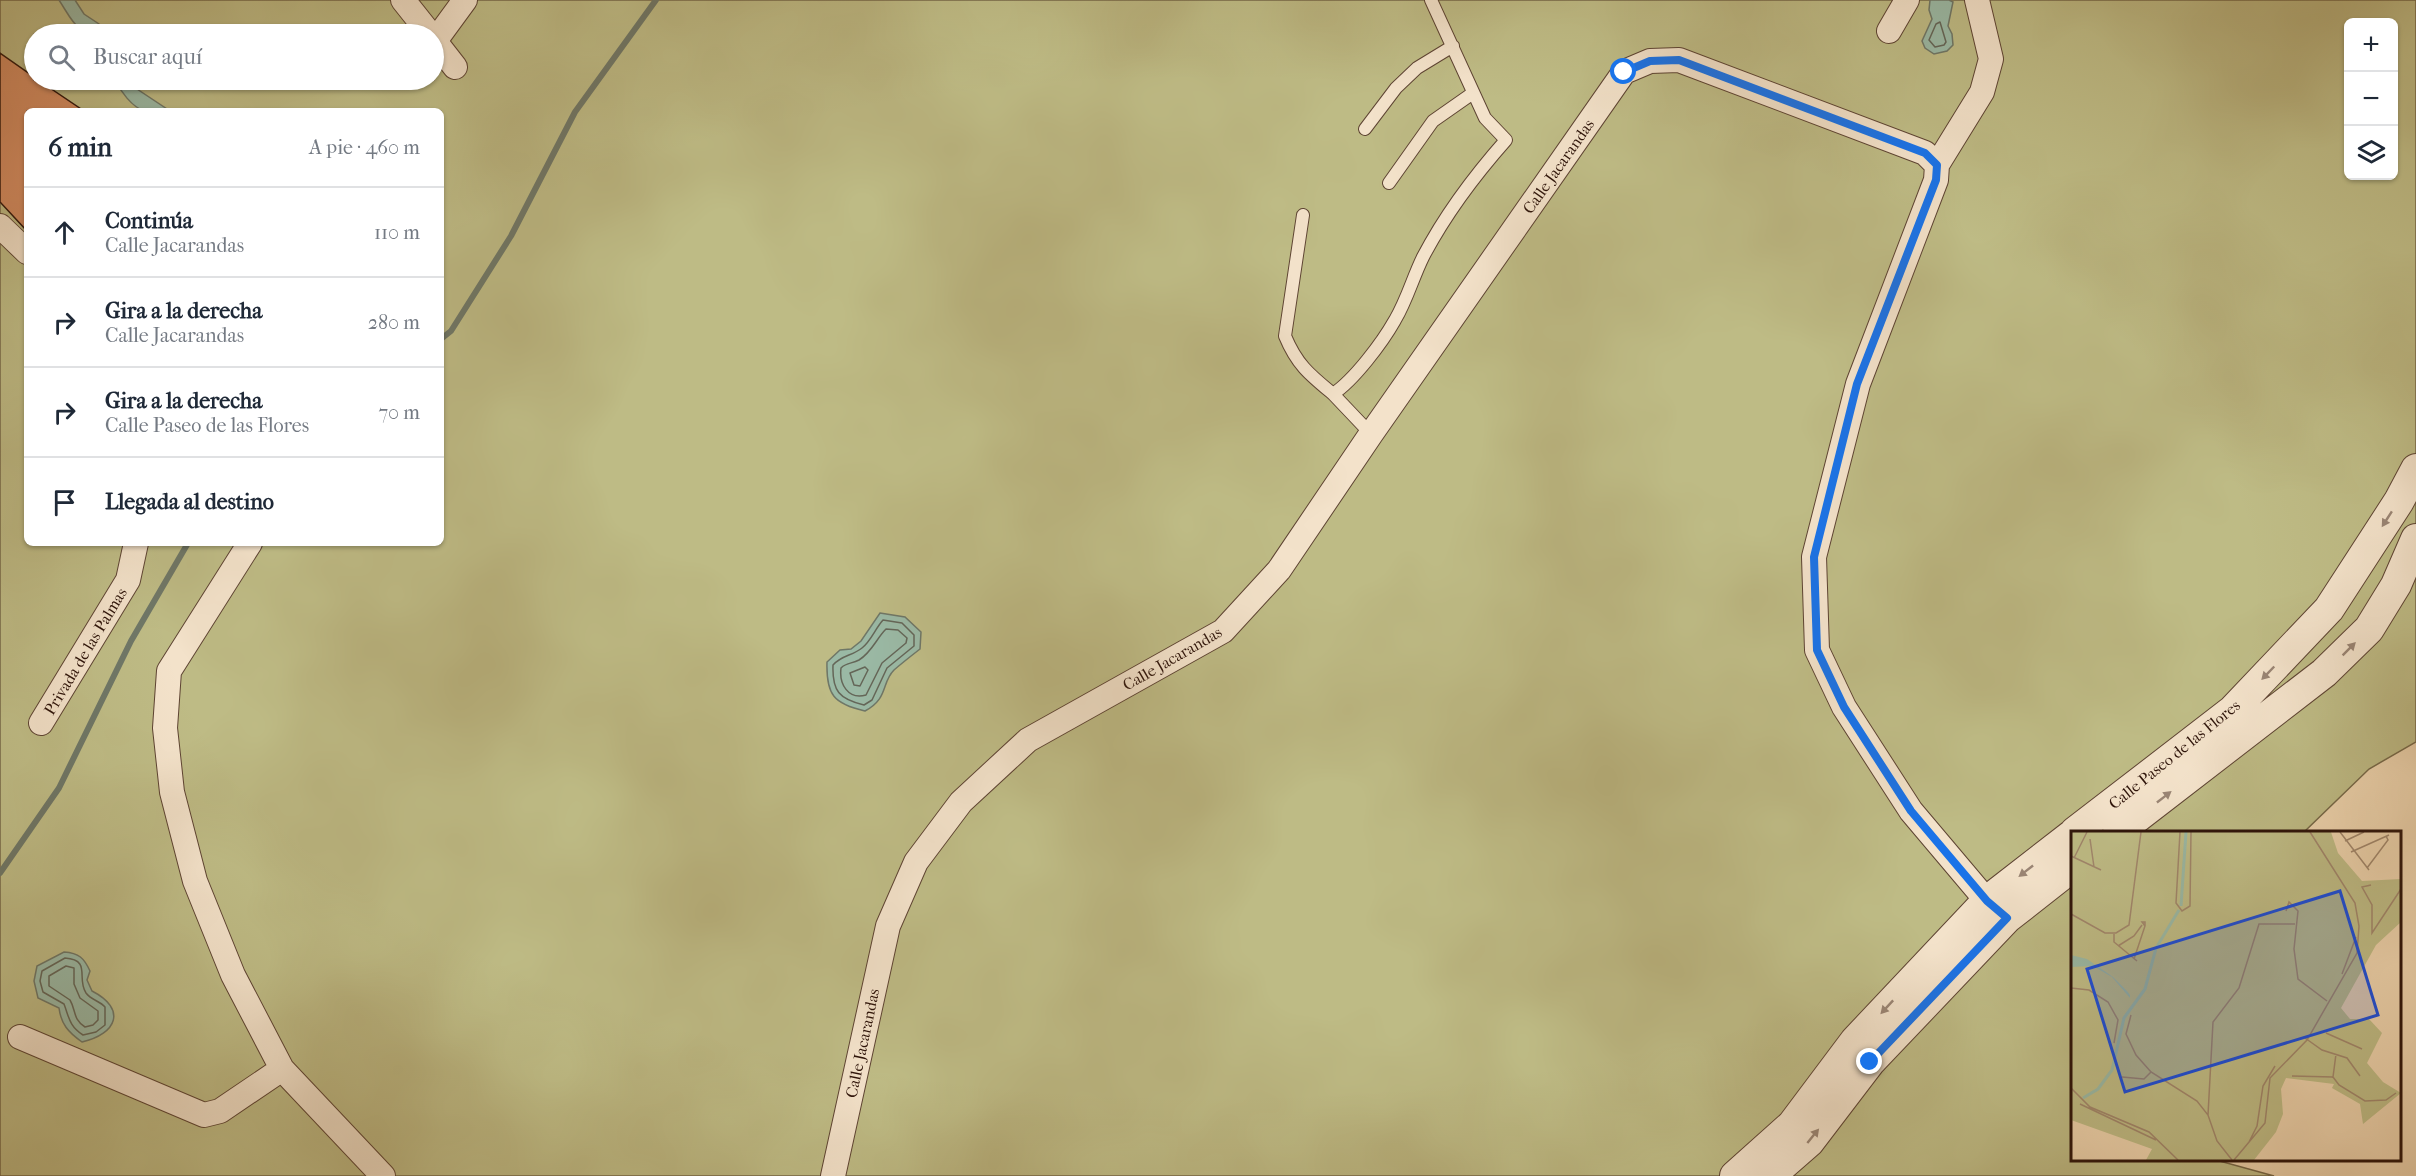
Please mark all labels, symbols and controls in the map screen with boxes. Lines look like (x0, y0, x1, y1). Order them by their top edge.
map controls (2344, 18, 2398, 180)
button: + (2344, 18, 2398, 72)
search box (24, 24, 444, 90)
icon: search (45, 41, 78, 74)
text: Buscar aquí (93, 44, 202, 70)
route start (1610, 58, 1636, 84)
button: − (2344, 72, 2398, 126)
street label: Calle Jacarandas (1519, 115, 1598, 217)
button: layers (2344, 126, 2398, 180)
text: 6 min (48, 132, 112, 163)
text: A pie · 460 m (309, 136, 420, 159)
text: Continúa (105, 208, 193, 234)
icon: ahead (48, 216, 81, 249)
text: 110 m (374, 221, 420, 244)
text: Calle Jacarandas (105, 234, 244, 257)
text: Gira a la derecha (105, 298, 262, 324)
icon: right (48, 306, 81, 339)
text: 280 m (368, 311, 420, 334)
text: Calle Jacarandas (105, 324, 244, 347)
text: Gira a la derecha (105, 388, 262, 414)
icon: right (48, 396, 81, 429)
text: 70 m (378, 401, 420, 424)
text: Calle Paseo de las Flores (105, 414, 309, 437)
icon: arrive (48, 486, 81, 519)
text: Llegada al destino (105, 489, 274, 515)
one-way arrow (2381, 511, 2393, 527)
street label: Privada de las Palmas (40, 584, 131, 718)
street label: Calle Jacarandas (1119, 622, 1225, 694)
one-way arrow (2341, 642, 2356, 656)
one-way arrow (2262, 665, 2275, 680)
street label: Calle Paseo de las Flores (2105, 696, 2244, 813)
one-way arrow (2156, 790, 2172, 803)
inset map (2071, 831, 2401, 1161)
one-way arrow (2019, 864, 2034, 876)
street label: Calle Jacarandas (842, 987, 883, 1099)
one-way arrow (1880, 999, 1894, 1014)
route end (1856, 1048, 1882, 1074)
one-way arrow (1806, 1129, 1818, 1144)

